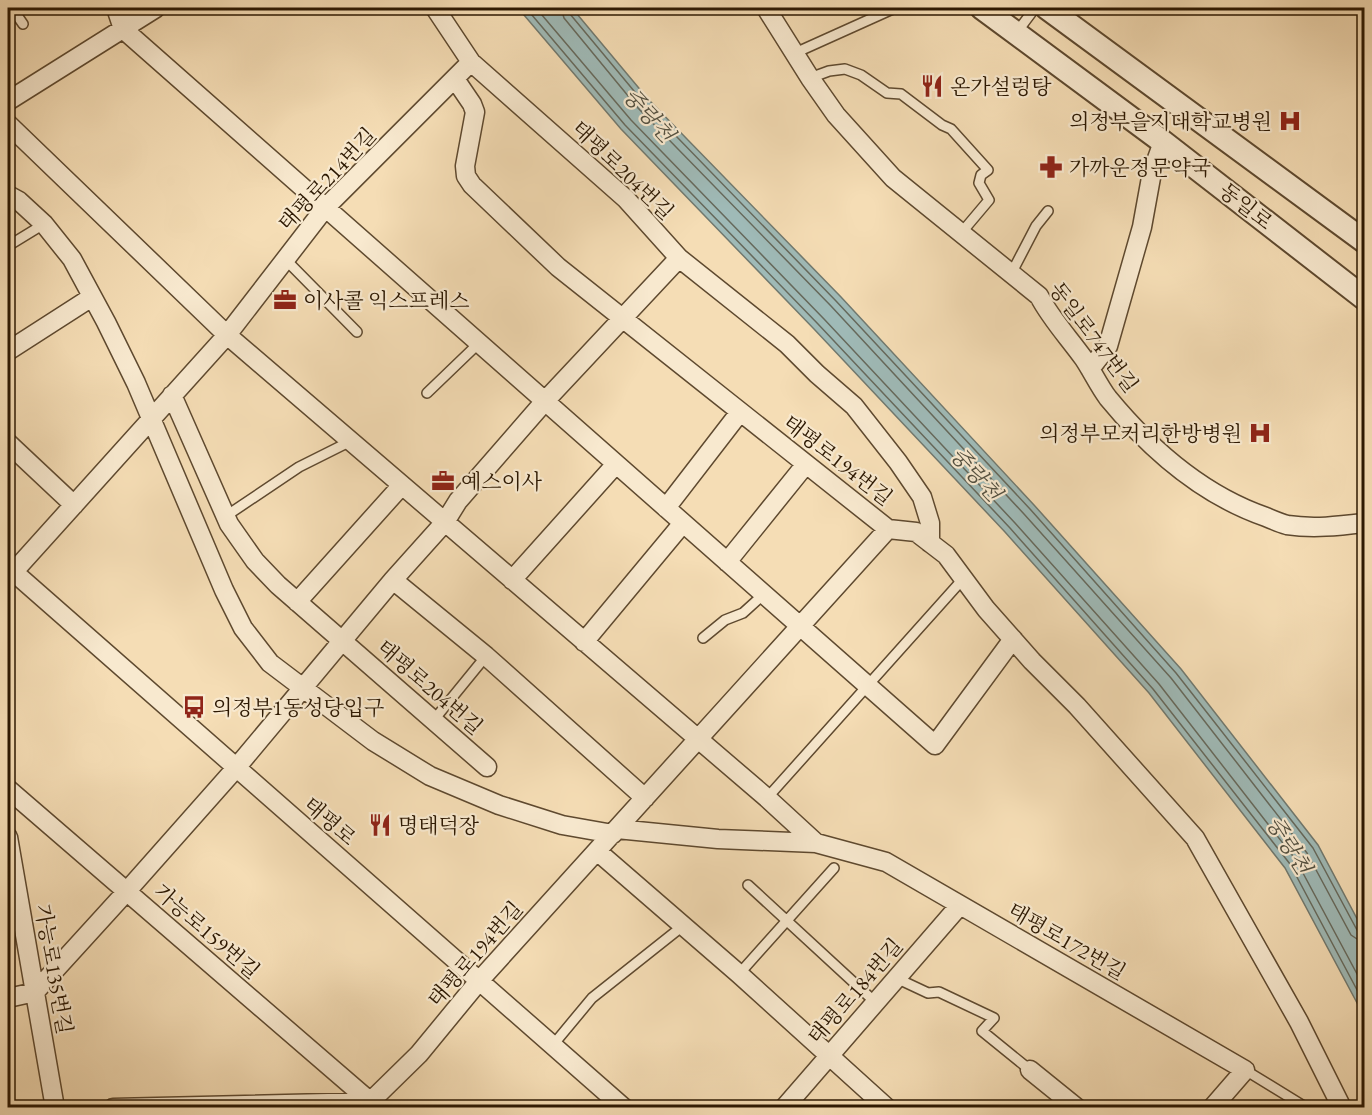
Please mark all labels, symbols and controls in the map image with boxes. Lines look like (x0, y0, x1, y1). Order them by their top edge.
restaurant icon: 온가설렁탕 (919, 73, 945, 99)
place label: 온가설렁탕 (950, 73, 1052, 100)
water label: 중랑천 (617, 82, 682, 150)
place label: 의정부을지대학교병원 (1069, 108, 1272, 135)
hospital icon: 의정부을지대학교병원 (1277, 108, 1303, 134)
street label: 태평로204번길 (566, 115, 680, 225)
street label: 태평로214번길 (272, 122, 382, 236)
pharmacy icon: 가까운정문약국 (1038, 154, 1064, 180)
place label: 가까운정문약국 (1069, 154, 1211, 181)
street label: 동일로 (1214, 177, 1278, 235)
street label: 동일로747번길 (1044, 276, 1144, 398)
office icon: 이사콜 익스프레스 (272, 287, 298, 313)
place label: 이사콜 익스프레스 (303, 287, 470, 314)
street label: 태평로194번길 (778, 409, 898, 511)
place label: 의정부모커리한방병원 (1039, 420, 1242, 447)
hospital icon: 의정부모커리한방병원 (1247, 420, 1273, 446)
water label: 중랑천 (944, 441, 1009, 509)
office icon: 예스이사 (430, 468, 456, 494)
place label: 예스이사 (461, 468, 543, 495)
street label: 태평로204번길 (371, 634, 489, 740)
bus stop icon: 의정부1동성당입구 (181, 694, 207, 720)
place label: 의정부1동성당입구 (212, 694, 384, 721)
street label: 태평로 (298, 791, 362, 851)
water label: 중랑천 (1260, 810, 1319, 881)
restaurant icon: 명태덕장 (367, 812, 393, 838)
place label: 명태덕장 (398, 812, 480, 839)
street label: 가능로159번길 (148, 878, 266, 984)
street label: 태평로194번길 (422, 895, 528, 1013)
street label: 태평로172번길 (1003, 896, 1131, 986)
street label: 가능로135번길 (29, 902, 79, 1036)
street label: 태평로184번길 (802, 932, 908, 1050)

